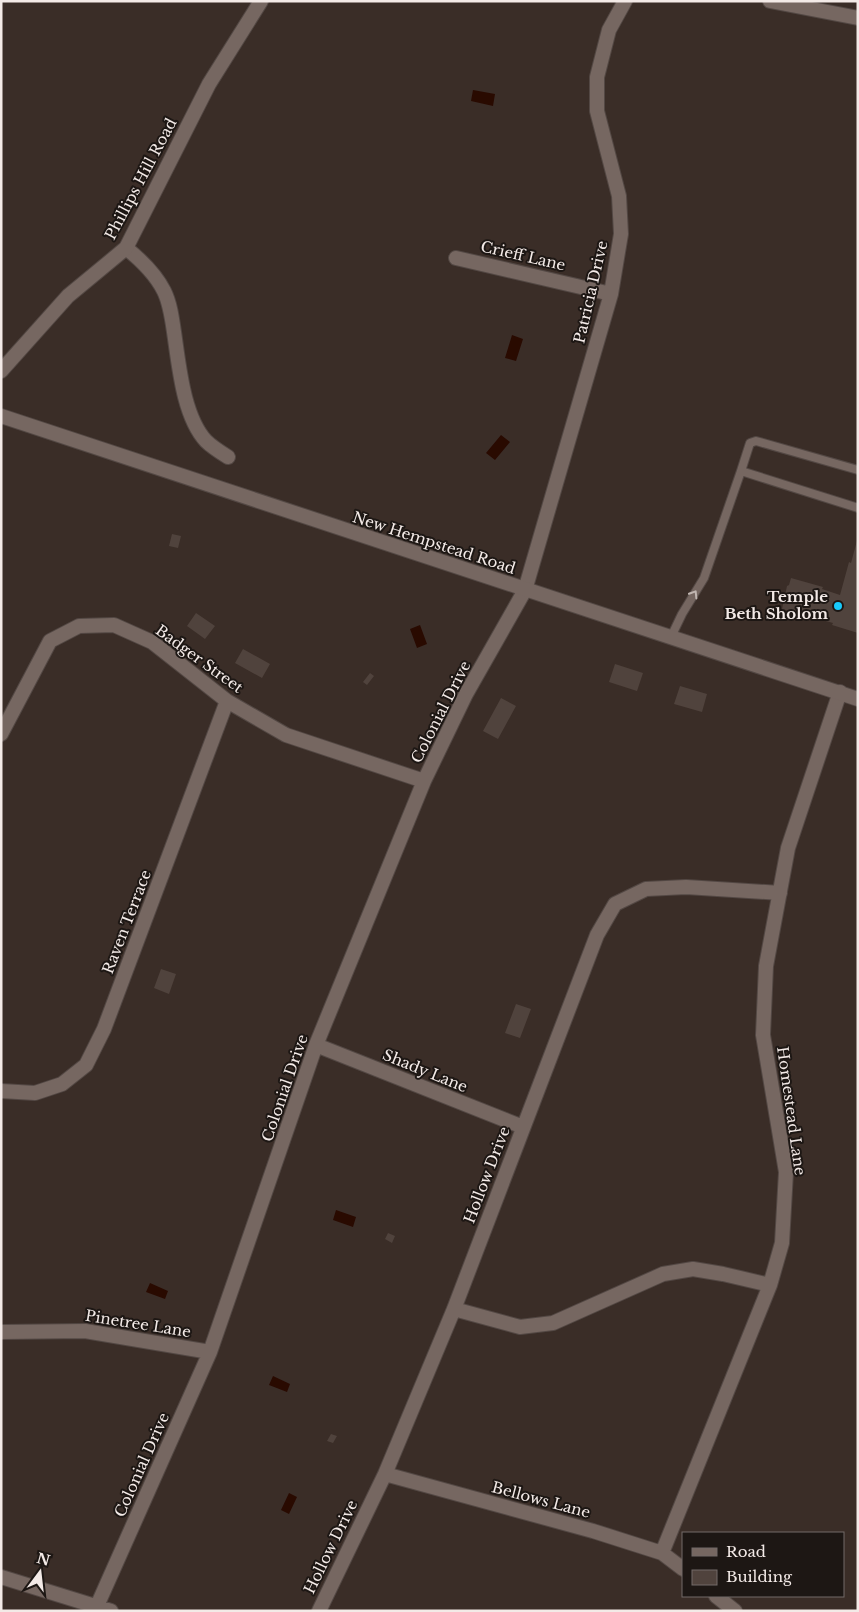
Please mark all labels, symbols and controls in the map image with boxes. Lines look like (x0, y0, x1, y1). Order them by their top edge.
street label: Phillips Hill Road (101, 115, 181, 243)
street label: Crieff Lane (479, 237, 567, 274)
street label: Patricia Drive (569, 239, 612, 345)
street label: New Hempstead Road (350, 507, 518, 578)
place label: Temple Beth Sholom (724, 587, 828, 623)
one-way arrow (688, 591, 697, 600)
marker: Temple Beth Sholom (832, 600, 844, 612)
street label: Badger Street (152, 620, 247, 697)
street label: Colonial Drive (407, 657, 475, 766)
street label: Raven Terrace (98, 867, 155, 976)
street label: Colonial Drive (257, 1032, 312, 1144)
street label: Shady Lane (380, 1045, 470, 1096)
street label: Homestead Lane (773, 1045, 810, 1177)
street label: Hollow Drive (459, 1124, 514, 1226)
street label: Pinetree Lane (84, 1306, 192, 1341)
street label: Colonial Drive (110, 1410, 173, 1520)
street label: Bellows Lane (490, 1477, 593, 1522)
street label: Hollow Drive (300, 1497, 361, 1597)
legend (682, 1532, 844, 1597)
text: Road (726, 1542, 766, 1561)
north arrow (15, 1547, 65, 1597)
text: N (35, 1549, 52, 1570)
text: Building (726, 1567, 793, 1586)

